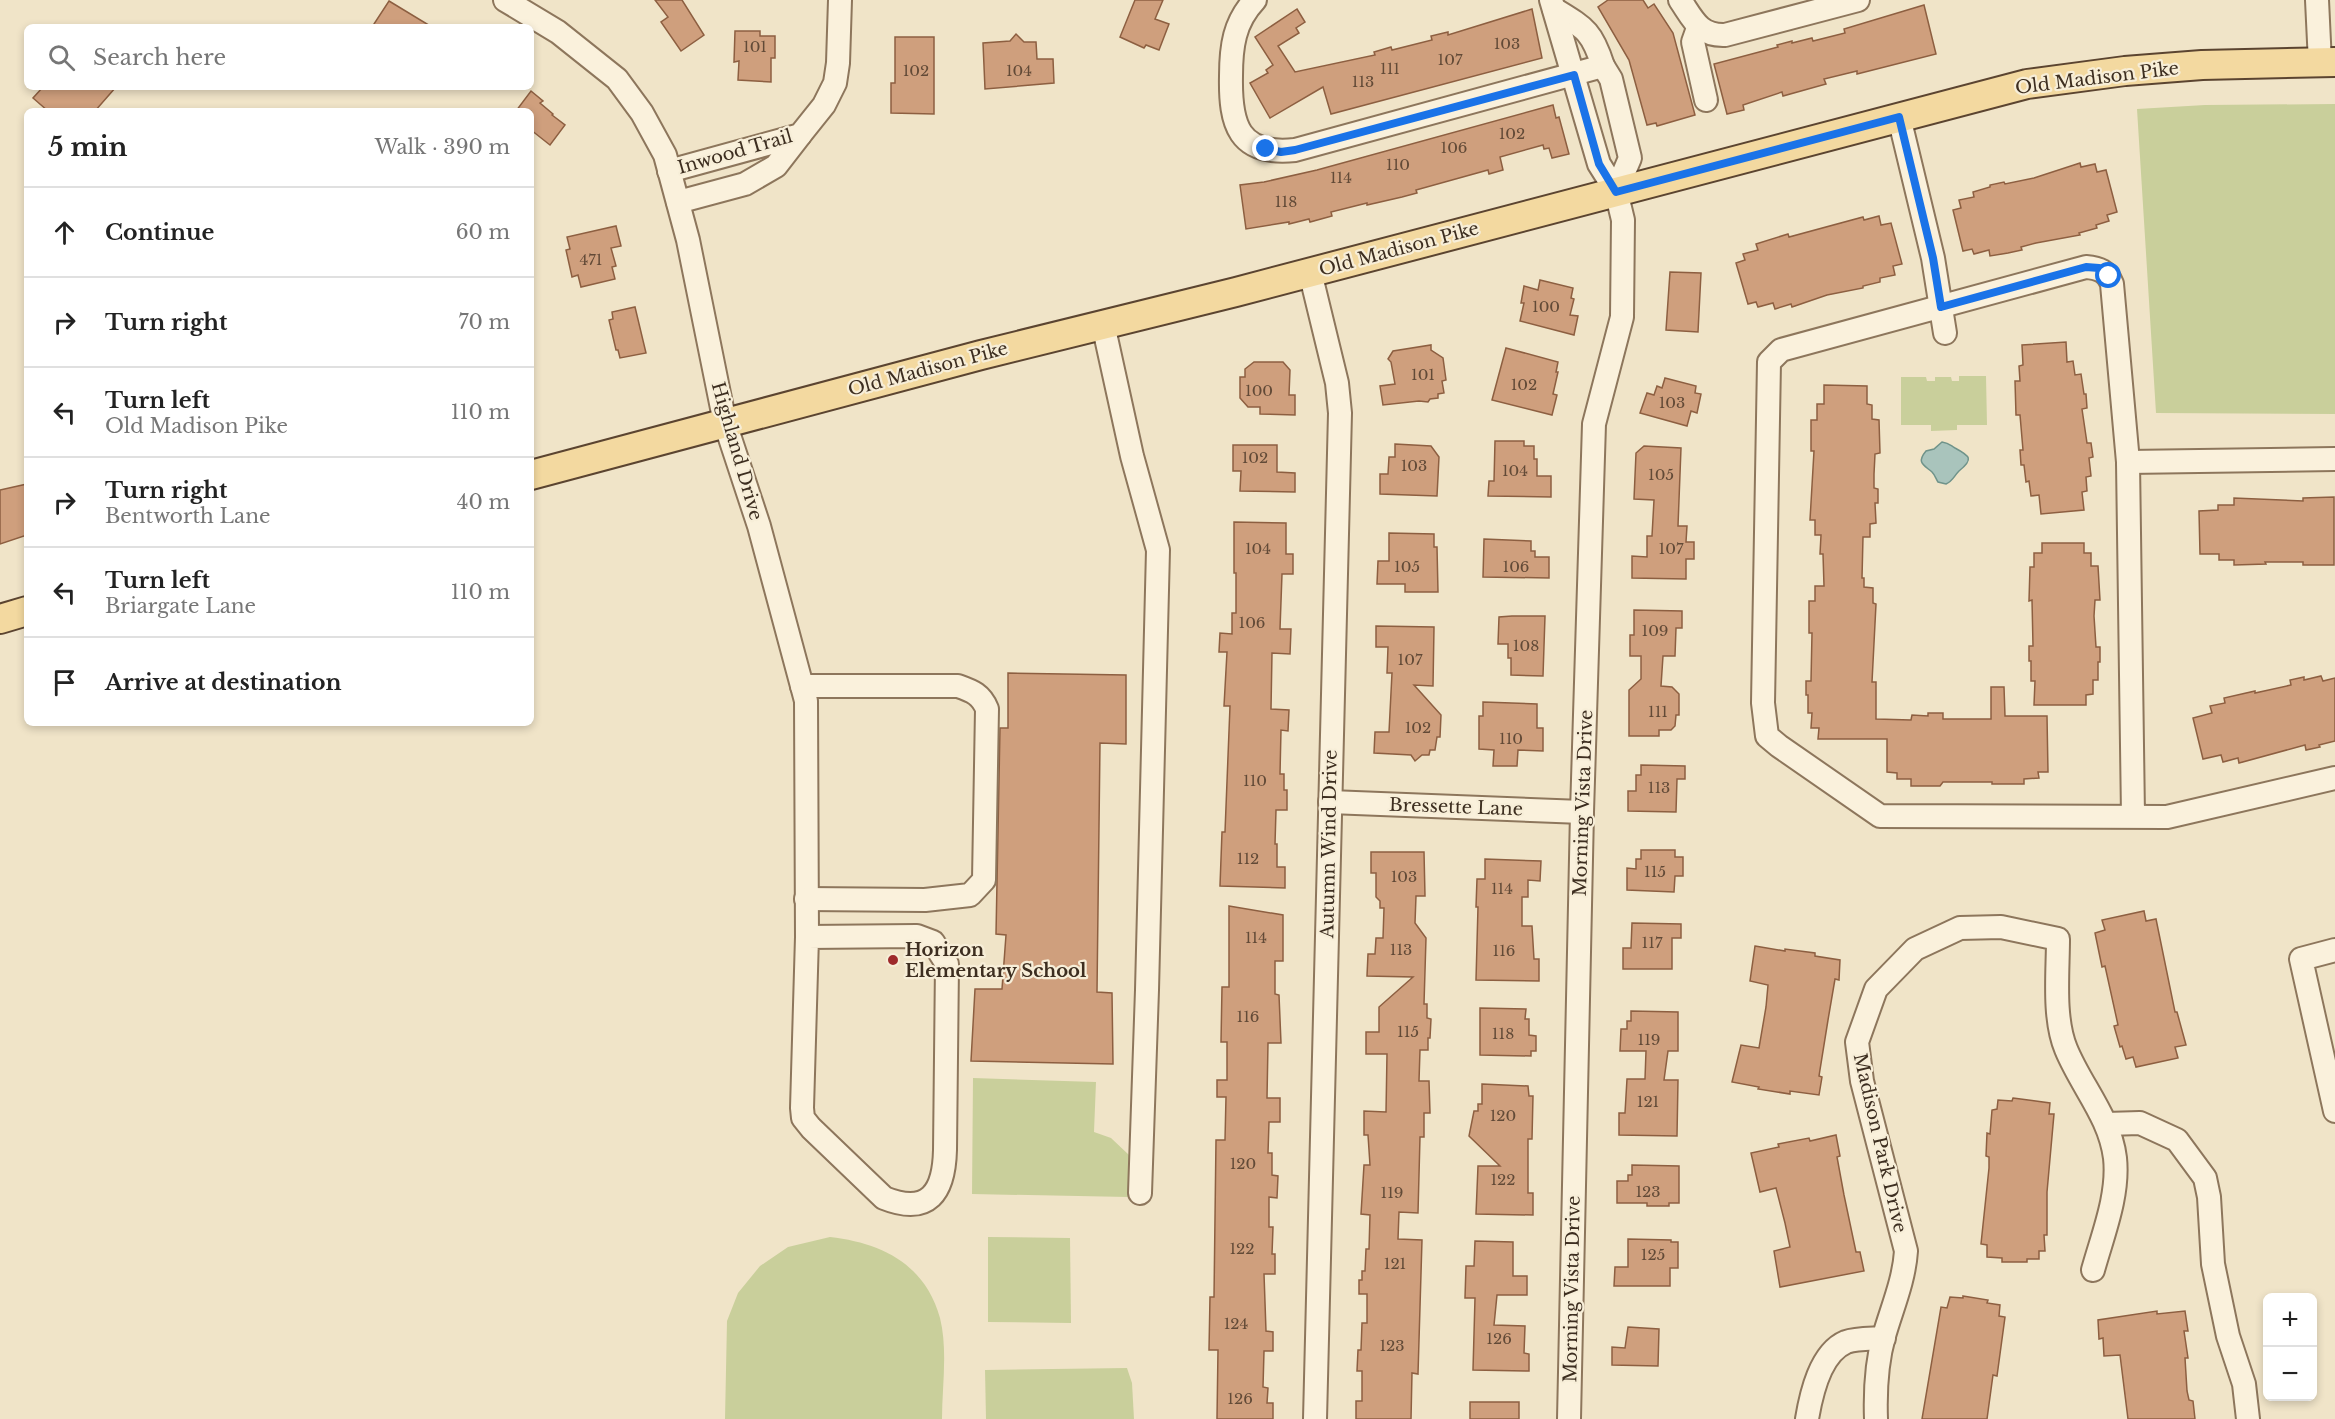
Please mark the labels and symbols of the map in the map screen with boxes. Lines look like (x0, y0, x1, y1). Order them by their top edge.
house number: 103 (1494, 34, 1520, 53)
house number: 101 (743, 37, 767, 56)
house number: 107 (1438, 50, 1463, 69)
street label: Old Madison Pike (2014, 57, 2180, 99)
house number: 111 (1380, 59, 1400, 78)
house number: 102 (903, 61, 929, 80)
house number: 104 (1006, 61, 1032, 80)
house number: 113 (1352, 72, 1374, 91)
house number: 102 (1499, 124, 1525, 143)
street label: Inwood Trail (675, 125, 795, 179)
route end (1252, 135, 1278, 161)
house number: 106 (1440, 138, 1468, 157)
house number: 110 (1386, 155, 1410, 174)
house number: 114 (1330, 168, 1352, 187)
house number: 118 (1275, 192, 1297, 211)
street label: Old Madison Pike (1317, 217, 1481, 281)
house number: 471 (580, 250, 603, 269)
route start (2095, 262, 2121, 288)
house number: 100 (1532, 297, 1560, 316)
street label: Old Madison Pike (846, 337, 1010, 401)
house number: 101 (1411, 365, 1435, 384)
house number: 102 (1511, 375, 1537, 394)
street label: Highland Drive (707, 379, 767, 523)
house number: 100 (1245, 381, 1273, 400)
house number: 103 (1659, 393, 1685, 412)
house number: 102 (1242, 448, 1268, 467)
house number: 103 (1401, 456, 1427, 475)
house number: 104 (1502, 461, 1528, 480)
house number: 105 (1648, 465, 1674, 484)
house number: 104 (1245, 539, 1271, 558)
house number: 107 (1659, 539, 1684, 558)
house number: 105 (1394, 557, 1420, 576)
house number: 106 (1502, 557, 1530, 576)
house number: 106 (1238, 613, 1266, 632)
house number: 109 (1641, 621, 1669, 640)
house number: 108 (1513, 636, 1539, 655)
house number: 107 (1398, 650, 1423, 669)
house number: 111 (1648, 702, 1668, 721)
street label: Morning Vista Drive (1569, 709, 1597, 897)
house number: 102 (1405, 718, 1431, 737)
house number: 110 (1499, 729, 1523, 748)
street label: Autumn Wind Drive (1316, 749, 1342, 940)
house number: 110 (1243, 771, 1267, 790)
house number: 113 (1648, 778, 1670, 797)
street label: Bressette Lane (1389, 794, 1523, 820)
house number: 112 (1237, 849, 1259, 868)
house number: 115 (1644, 862, 1666, 881)
house number: 103 (1391, 867, 1417, 886)
house number: 114 (1491, 879, 1513, 898)
house number: 114 (1245, 928, 1267, 947)
house number: 117 (1642, 933, 1663, 952)
place label: Horizon Elementary School (905, 939, 1087, 982)
house number: 113 (1390, 940, 1412, 959)
house number: 116 (1492, 941, 1516, 960)
marker: Horizon Elementary School (886, 953, 900, 967)
house number: 116 (1236, 1007, 1260, 1026)
house number: 115 (1397, 1022, 1419, 1041)
house number: 118 (1492, 1024, 1514, 1043)
house number: 119 (1637, 1030, 1661, 1049)
street label: Madison Park Drive (1849, 1051, 1911, 1235)
house number: 121 (1637, 1092, 1659, 1111)
house number: 120 (1490, 1106, 1516, 1125)
house number: 120 (1230, 1154, 1256, 1173)
house number: 122 (1490, 1170, 1516, 1189)
house number: 123 (1635, 1182, 1661, 1201)
house number: 119 (1380, 1183, 1404, 1202)
street label: Morning Vista Drive (1559, 1195, 1585, 1383)
house number: 122 (1229, 1239, 1255, 1258)
house number: 125 (1641, 1245, 1665, 1264)
house number: 121 (1384, 1254, 1406, 1273)
house number: 124 (1224, 1314, 1248, 1333)
house number: 126 (1486, 1329, 1512, 1348)
house number: 123 (1379, 1336, 1405, 1355)
house number: 126 (1227, 1389, 1253, 1408)

